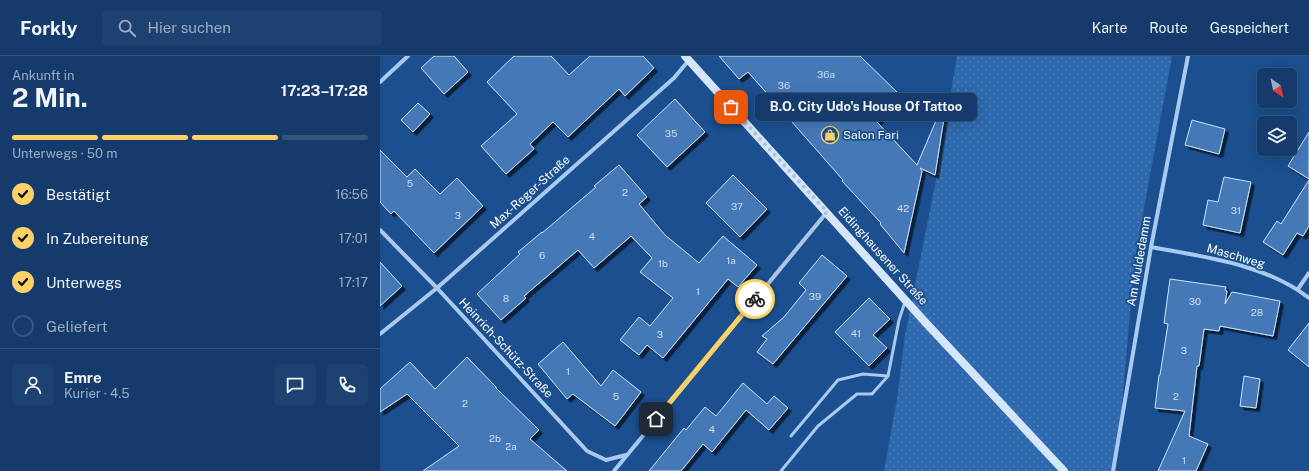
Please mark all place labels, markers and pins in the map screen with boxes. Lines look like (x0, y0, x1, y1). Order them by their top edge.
pin (714, 90, 748, 124)
callout: B.O. City Udo's House Of Tattoo (755, 93, 977, 121)
shop icon: Salon Fari (820, 125, 840, 145)
place label: Salon Fari (843, 128, 899, 142)
pin (639, 402, 673, 436)

